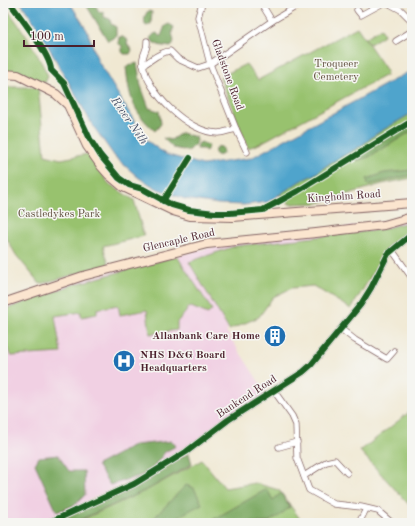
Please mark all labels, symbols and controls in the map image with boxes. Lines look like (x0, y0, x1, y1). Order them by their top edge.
scale bar (24, 22, 94, 48)
text: 100 m (30, 31, 64, 43)
street label: Gladstone Road (209, 38, 245, 112)
park label: Troqueer Cemetery (313, 59, 359, 83)
water label: River Nith (108, 94, 150, 147)
street label: Kingholm Road (307, 189, 381, 205)
park label: Castledykes Park (18, 209, 100, 220)
street label: Glencaple Road (142, 227, 216, 255)
building icon: Allanbank Care Home (262, 323, 288, 349)
place label: Allanbank Care Home (152, 331, 260, 342)
hospital icon: NHS D&G Board Headquarters (111, 348, 137, 374)
place label: NHS D&G Board Headquarters (140, 350, 225, 374)
street label: Bankend Road (215, 373, 279, 420)

